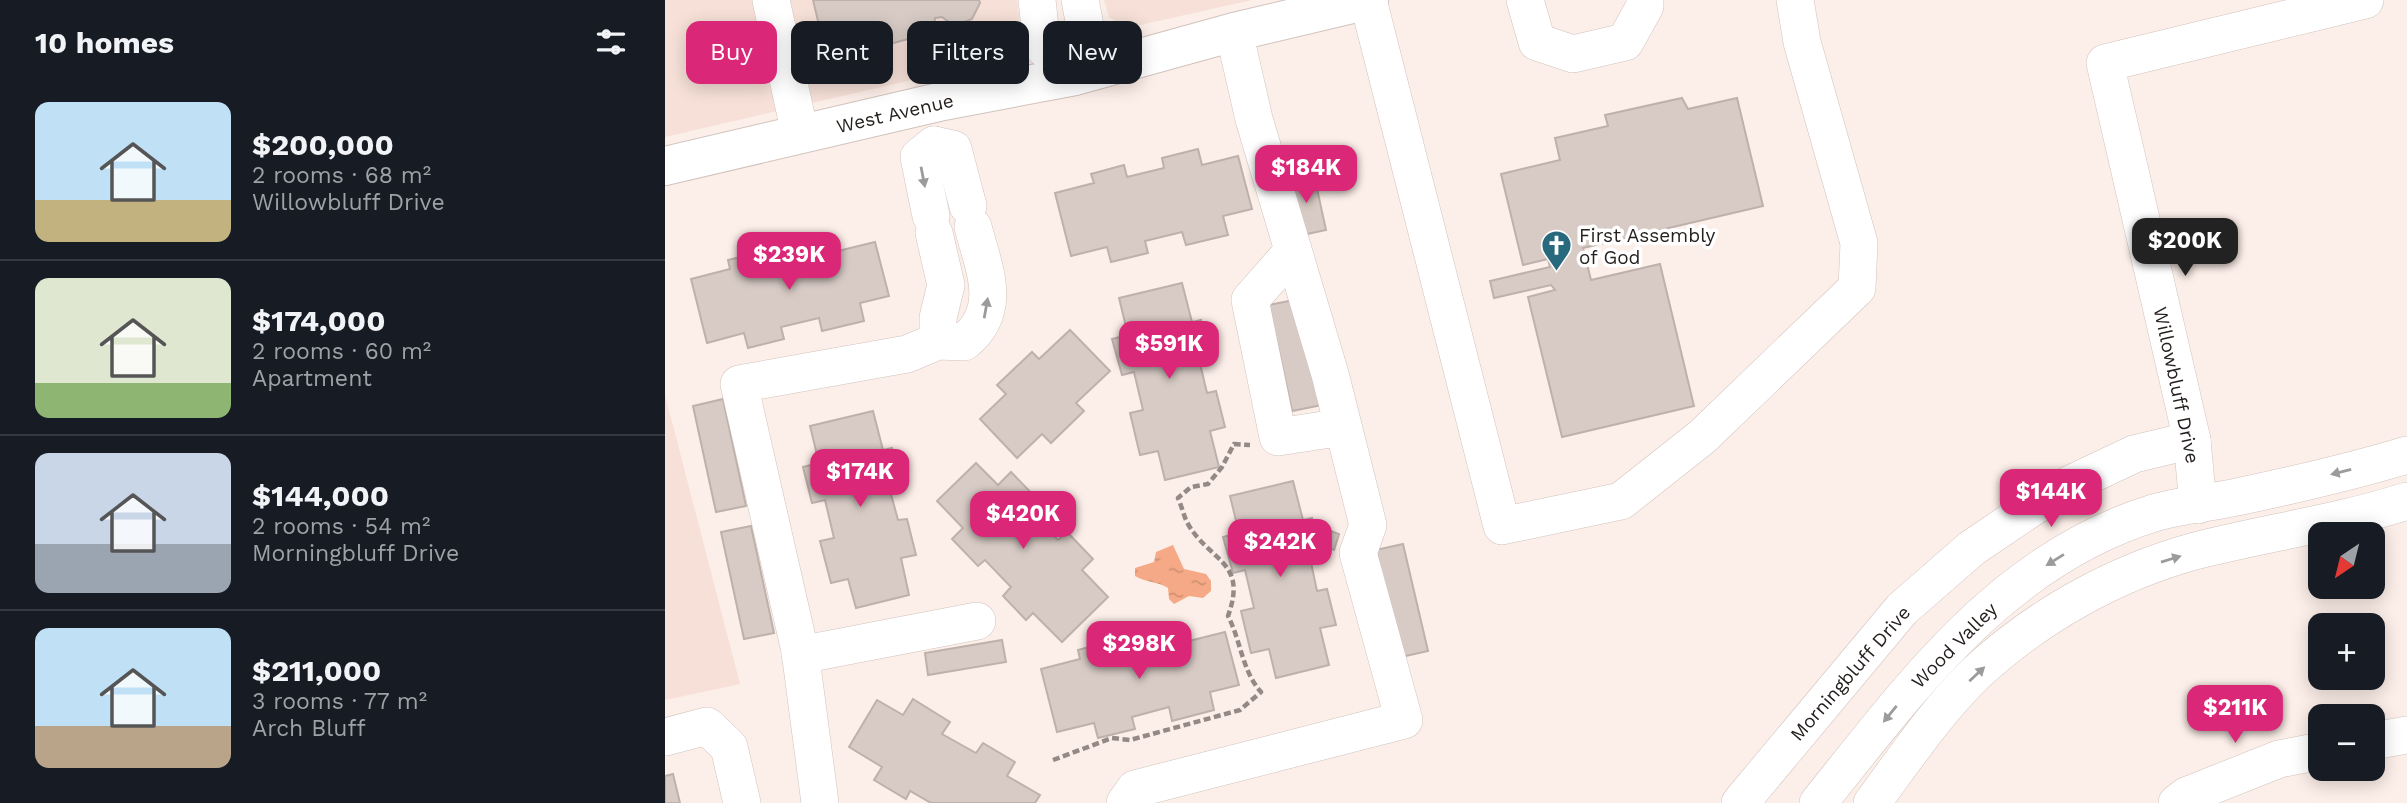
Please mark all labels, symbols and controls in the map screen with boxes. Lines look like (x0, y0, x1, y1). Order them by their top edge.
chip: Buy (686, 21, 777, 84)
chip: Rent (791, 21, 893, 84)
chip: Filters (907, 21, 1029, 84)
chip: New (1043, 21, 1142, 84)
icon: filters (592, 23, 630, 61)
text: 10 homes (35, 25, 174, 60)
street label: West Avenue (834, 89, 956, 138)
text: $200,000 (252, 127, 394, 162)
icon: home (91, 130, 175, 214)
pin: $184K (1257, 146, 1355, 205)
text: $184K (1271, 154, 1341, 181)
text: 2 rooms · 68 m² (252, 162, 431, 189)
one-way arrow (918, 166, 929, 188)
text: Willowbluff Drive (252, 189, 445, 216)
pin: $200K (2136, 218, 2234, 278)
place label: First Assembly of God (1579, 224, 1715, 269)
text: $200K (2148, 227, 2222, 254)
church icon: First Assembly of God (1539, 229, 1573, 273)
pin: $239K (740, 232, 838, 292)
text: $239K (753, 241, 825, 268)
one-way arrow (981, 297, 992, 319)
text: $174,000 (252, 303, 385, 338)
street label: Willowbluff Drive (2149, 305, 2204, 465)
icon: home (91, 306, 175, 390)
pin: $591K (1120, 322, 1218, 381)
text: $591K (1135, 330, 1203, 357)
text: 2 rooms · 60 m² (252, 338, 431, 365)
text: Apartment (252, 365, 372, 392)
pin: $174K (811, 449, 909, 509)
text: $174K (826, 458, 894, 485)
one-way arrow (2330, 467, 2352, 478)
pin: $144K (2002, 470, 2100, 529)
text: $144,000 (252, 478, 389, 513)
text: $144K (2016, 478, 2086, 505)
icon: home (91, 481, 175, 565)
pin: $420K (974, 491, 1072, 551)
text: $420K (986, 500, 1060, 527)
text: 2 rooms · 54 m² (252, 513, 430, 540)
pin: $242K (1231, 520, 1329, 579)
north arrow (2308, 522, 2385, 598)
map controls (2308, 522, 2385, 781)
text: $242K (1244, 528, 1316, 555)
text: Morningbluff Drive (252, 540, 459, 567)
one-way arrow (2160, 553, 2181, 564)
one-way arrow (2046, 554, 2065, 567)
street label: Wood Valley (1907, 597, 2002, 693)
street label: Morningbluff Drive (1786, 601, 1915, 746)
button: + (2308, 613, 2385, 690)
pin: $298K (1090, 622, 1188, 681)
text: $298K (1103, 630, 1175, 657)
text: $211,000 (252, 653, 381, 688)
icon: home (91, 656, 175, 740)
one-way arrow (1968, 666, 1985, 682)
pin: $211K (2186, 686, 2284, 745)
text: 3 rooms · 77 m² (252, 688, 427, 715)
text: $211K (2203, 694, 2267, 721)
button: − (2308, 704, 2385, 781)
one-way arrow (1882, 705, 1897, 723)
text: Arch Bluff (252, 715, 365, 742)

